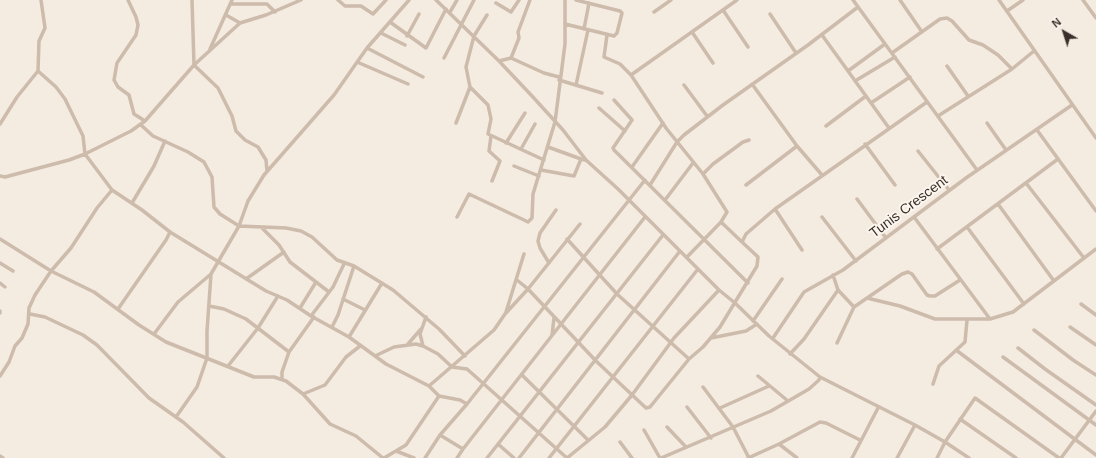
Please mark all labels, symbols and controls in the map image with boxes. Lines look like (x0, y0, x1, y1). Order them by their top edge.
north arrow (1044, 12, 1084, 52)
text: N (1050, 16, 1063, 30)
street label: Tunis Crescent (867, 172, 951, 242)

